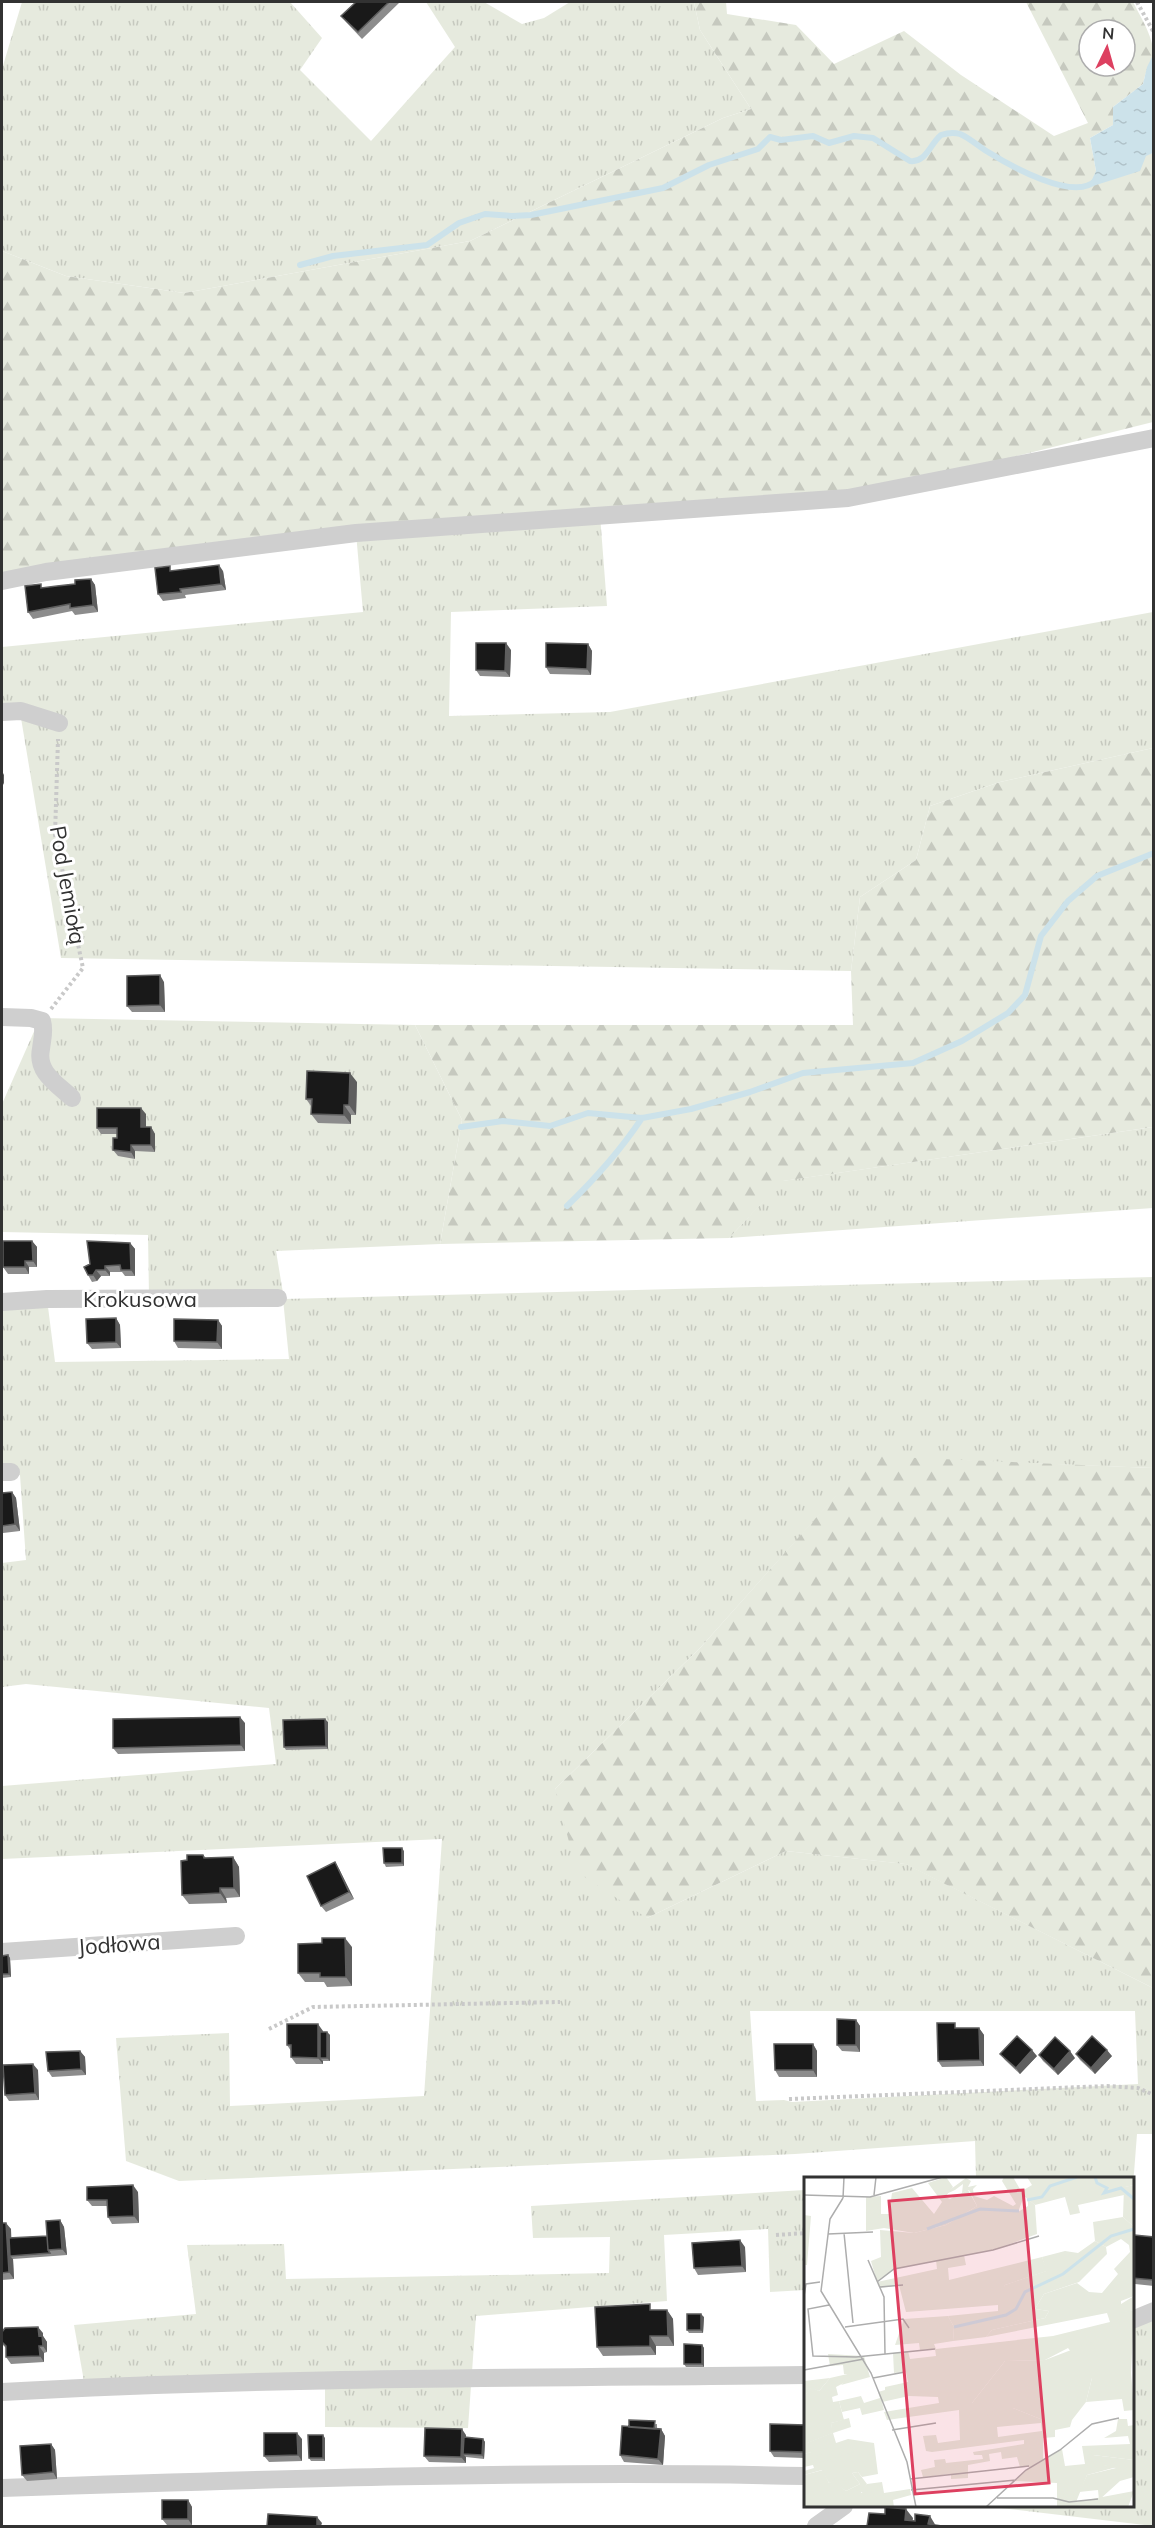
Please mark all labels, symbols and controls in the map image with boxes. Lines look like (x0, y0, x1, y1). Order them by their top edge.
north arrow (1077, 18, 1137, 78)
text: N (1101, 23, 1115, 44)
street label: Pod Jemiołą (44, 823, 92, 947)
street label: Krokusowa (83, 1285, 197, 1313)
street label: Jodłowa (77, 1927, 161, 1961)
inset map (804, 2177, 1134, 2507)

